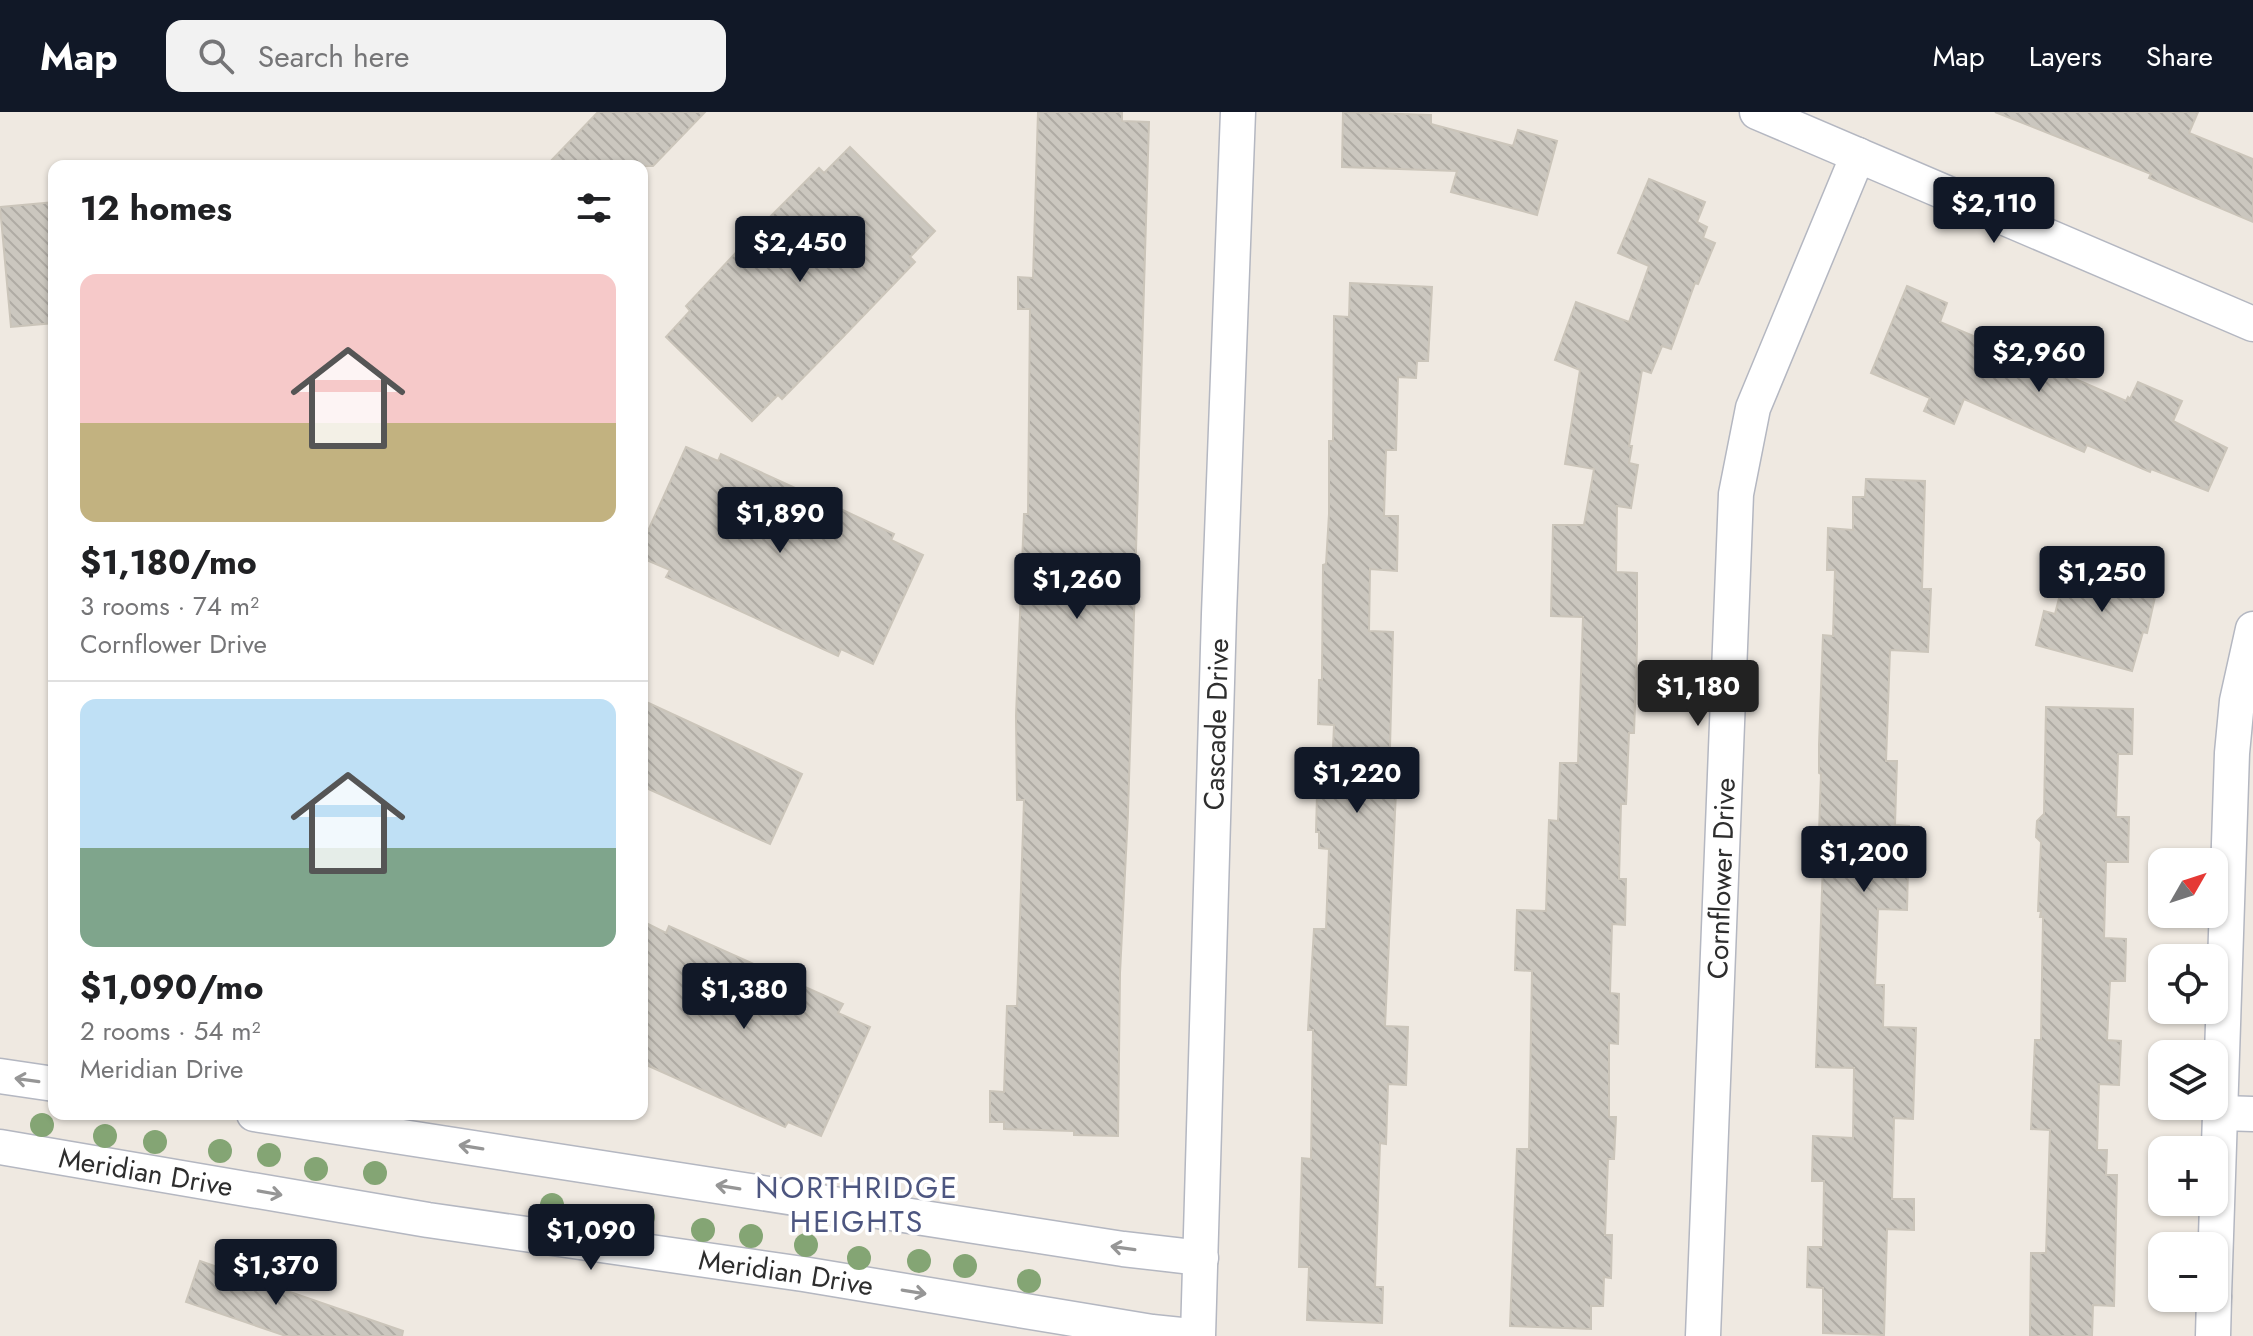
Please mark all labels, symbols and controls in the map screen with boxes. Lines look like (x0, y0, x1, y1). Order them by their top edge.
search box (166, 20, 726, 92)
text: Map (40, 29, 118, 84)
icon: search (194, 34, 238, 78)
text: Search here (258, 35, 410, 78)
text: Map (1933, 36, 1985, 77)
text: Layers (2029, 36, 2102, 77)
text: Share (2146, 36, 2213, 77)
pin: $2,110 (1929, 177, 2059, 245)
text: 12 homes (80, 184, 232, 233)
text: $2,110 (1951, 184, 2037, 222)
icon: filters (572, 186, 616, 230)
pin: $2,450 (735, 216, 865, 284)
text: $2,450 (753, 223, 847, 261)
icon: home (276, 326, 420, 470)
pin: $2,960 (1974, 326, 2104, 394)
text: $2,960 (1992, 333, 2086, 371)
pin: $1,890 (715, 487, 845, 555)
text: $1,890 (736, 494, 824, 532)
text: $1,180/mo (80, 538, 257, 587)
pin: $1,250 (2037, 546, 2167, 614)
pin: $1,260 (1012, 553, 1142, 621)
text: $1,250 (2058, 553, 2146, 591)
text: $1,260 (1032, 560, 1122, 598)
text: 3 rooms · 74 m² (80, 587, 259, 625)
text: Cornflower Drive (80, 625, 267, 663)
street label: Cascade Drive (1193, 638, 1239, 811)
pin: $1,180 (1633, 660, 1763, 728)
text: $1,180 (1656, 667, 1740, 705)
pin: $1,220 (1292, 747, 1422, 815)
icon: home (276, 751, 420, 895)
text: $1,220 (1312, 754, 1402, 792)
street label: Cornflower Drive (1697, 777, 1745, 980)
pin: $1,200 (1799, 826, 1929, 894)
text: $1,200 (1819, 833, 1909, 871)
north arrow (2148, 848, 2228, 928)
map controls (2148, 848, 2228, 1312)
button: locate (2148, 944, 2228, 1024)
text: $1,090/mo (80, 963, 263, 1012)
pin: $1,380 (679, 963, 809, 1031)
text: $1,380 (700, 970, 788, 1008)
text: 2 rooms · 54 m² (80, 1012, 261, 1050)
button: layers (2148, 1040, 2228, 1120)
text: Meridian Drive (80, 1050, 243, 1088)
one-way arrow (15, 1072, 40, 1087)
button: + (2148, 1136, 2228, 1216)
street label: Meridian Drive (56, 1137, 236, 1207)
one-way arrow (459, 1139, 484, 1154)
district label: NORTHRIDGE HEIGHTS (755, 1166, 959, 1243)
one-way arrow (716, 1179, 741, 1194)
one-way arrow (257, 1186, 282, 1201)
pin: $1,090 (526, 1204, 656, 1272)
text: $1,090 (546, 1211, 636, 1249)
button: − (2148, 1232, 2228, 1312)
pin: $1,370 (211, 1239, 341, 1307)
street label: Meridian Drive (696, 1239, 876, 1306)
one-way arrow (1111, 1241, 1137, 1256)
text: $1,370 (233, 1246, 319, 1284)
one-way arrow (901, 1286, 927, 1301)

